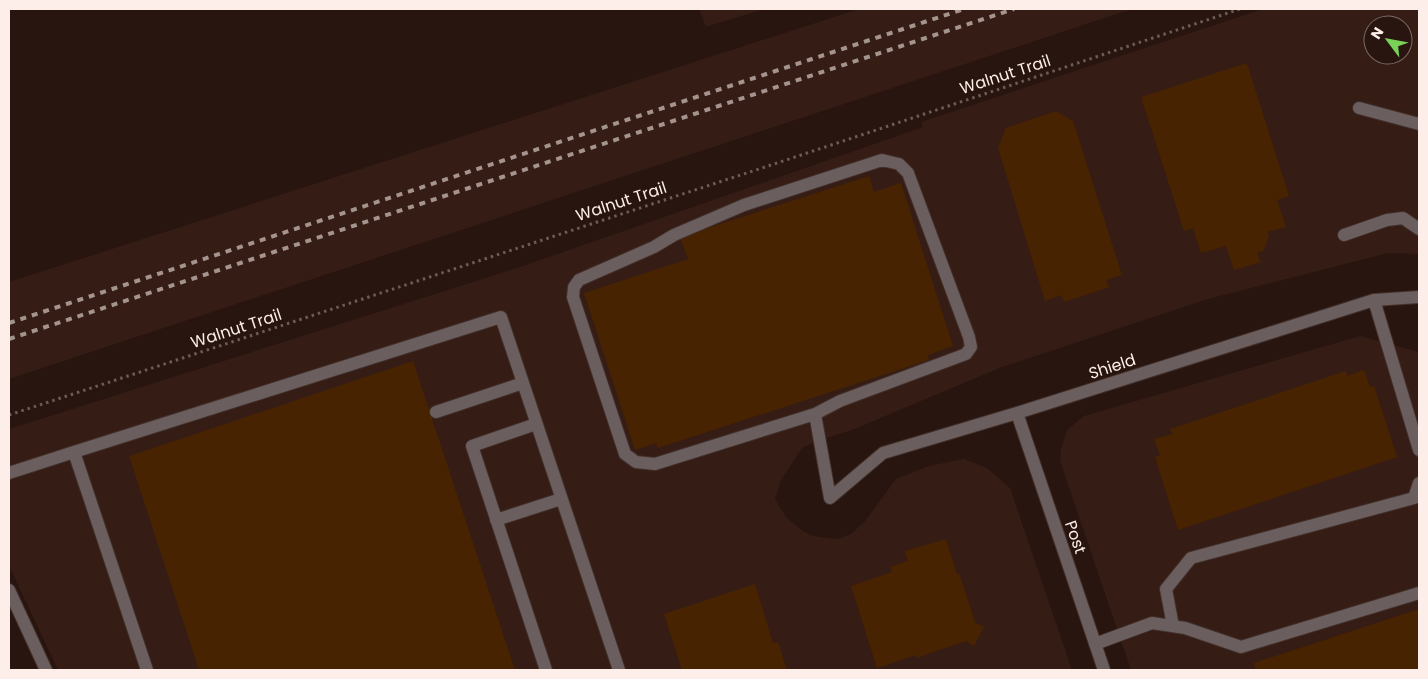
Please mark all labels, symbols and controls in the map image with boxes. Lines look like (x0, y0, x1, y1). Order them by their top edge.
north arrow (1363, 15, 1413, 65)
text: N (1366, 23, 1388, 43)
street label: Walnut Trail (957, 49, 1054, 100)
street label: Walnut Trail (573, 176, 670, 227)
street label: Walnut Trail (188, 303, 285, 354)
street label: Shield (1086, 348, 1139, 385)
street label: Post (1059, 517, 1092, 557)

